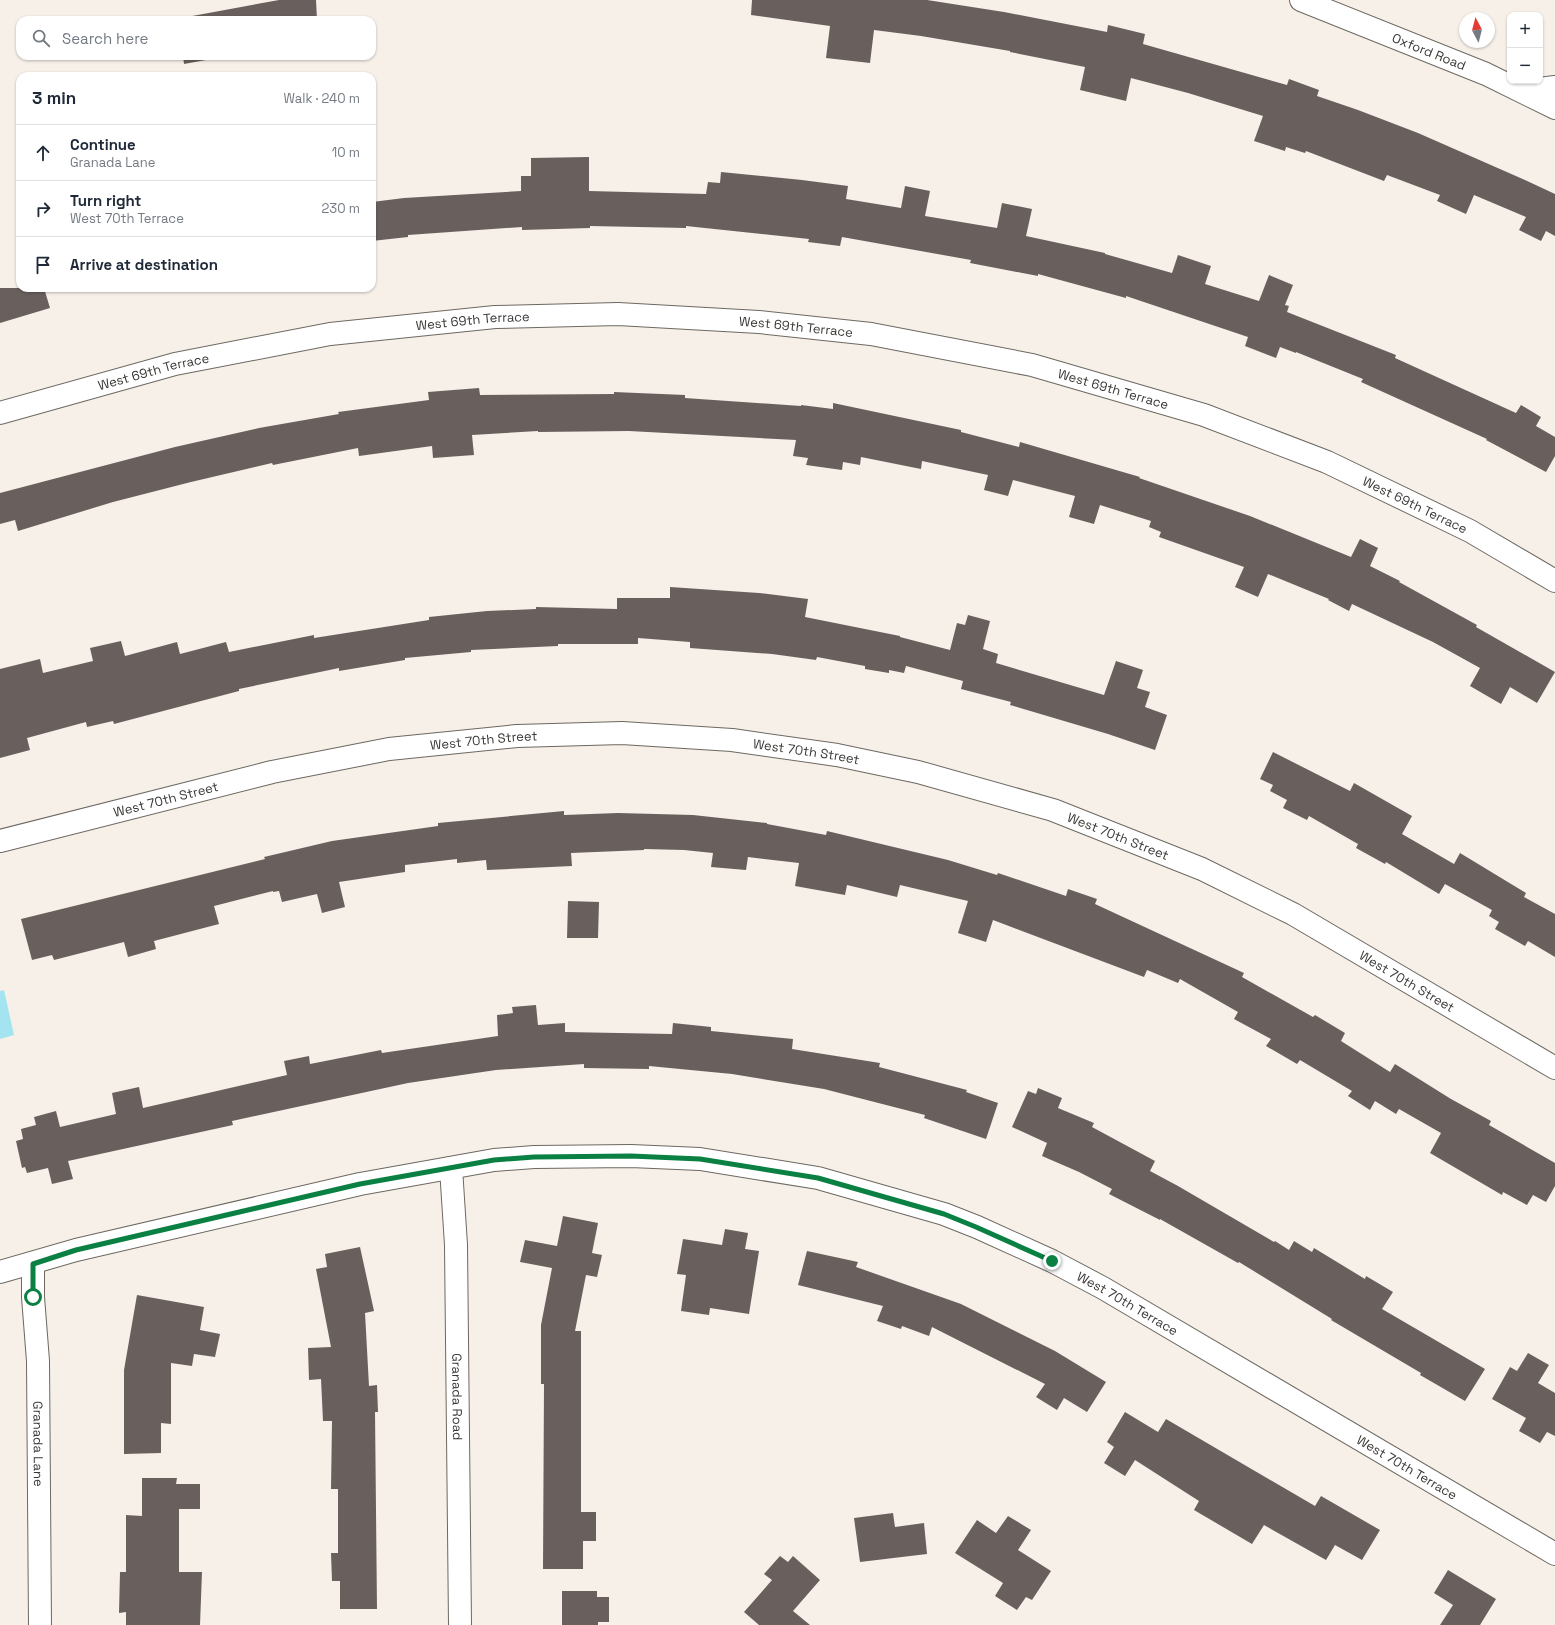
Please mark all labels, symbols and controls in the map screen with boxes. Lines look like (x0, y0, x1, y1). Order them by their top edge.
north arrow (1459, 12, 1495, 48)
map controls (1507, 12, 1543, 84)
button: + (1507, 12, 1543, 48)
search box (16, 16, 376, 60)
icon: search (30, 27, 52, 49)
text: Search here (62, 29, 148, 48)
street label: Oxford Road (1390, 29, 1469, 74)
button: − (1507, 48, 1543, 84)
text: 3 min (32, 87, 76, 109)
text: Walk · 240 m (284, 90, 360, 107)
text: Continue (70, 135, 136, 154)
icon: ahead (32, 142, 54, 164)
text: 10 m (332, 144, 360, 161)
text: Granada Lane (70, 154, 155, 171)
text: Turn right (70, 191, 141, 210)
icon: right (32, 198, 54, 220)
text: 230 m (322, 200, 360, 217)
text: West 70th Terrace (70, 210, 184, 227)
icon: arrive (32, 254, 54, 276)
text: Arrive at destination (70, 255, 218, 274)
street label: West 69th Terrace (415, 308, 530, 334)
street label: West 69th Terrace (739, 312, 854, 341)
street label: West 69th Terrace (96, 349, 210, 394)
street label: West 69th Terrace (1056, 365, 1171, 413)
street label: West 69th Terrace (1360, 472, 1470, 537)
street label: West 70th Street (429, 727, 538, 753)
street label: West 70th Street (752, 735, 861, 768)
street label: West 70th Street (112, 777, 220, 820)
street label: West 70th Street (1065, 808, 1171, 864)
street label: West 70th Street (1356, 946, 1458, 1016)
route end (1043, 1252, 1061, 1270)
street label: West 70th Terrace (1074, 1267, 1181, 1339)
route start (24, 1288, 42, 1306)
street label: Granada Road (449, 1353, 467, 1441)
street label: Granada Lane (30, 1401, 47, 1487)
street label: West 70th Terrace (1354, 1431, 1461, 1503)

